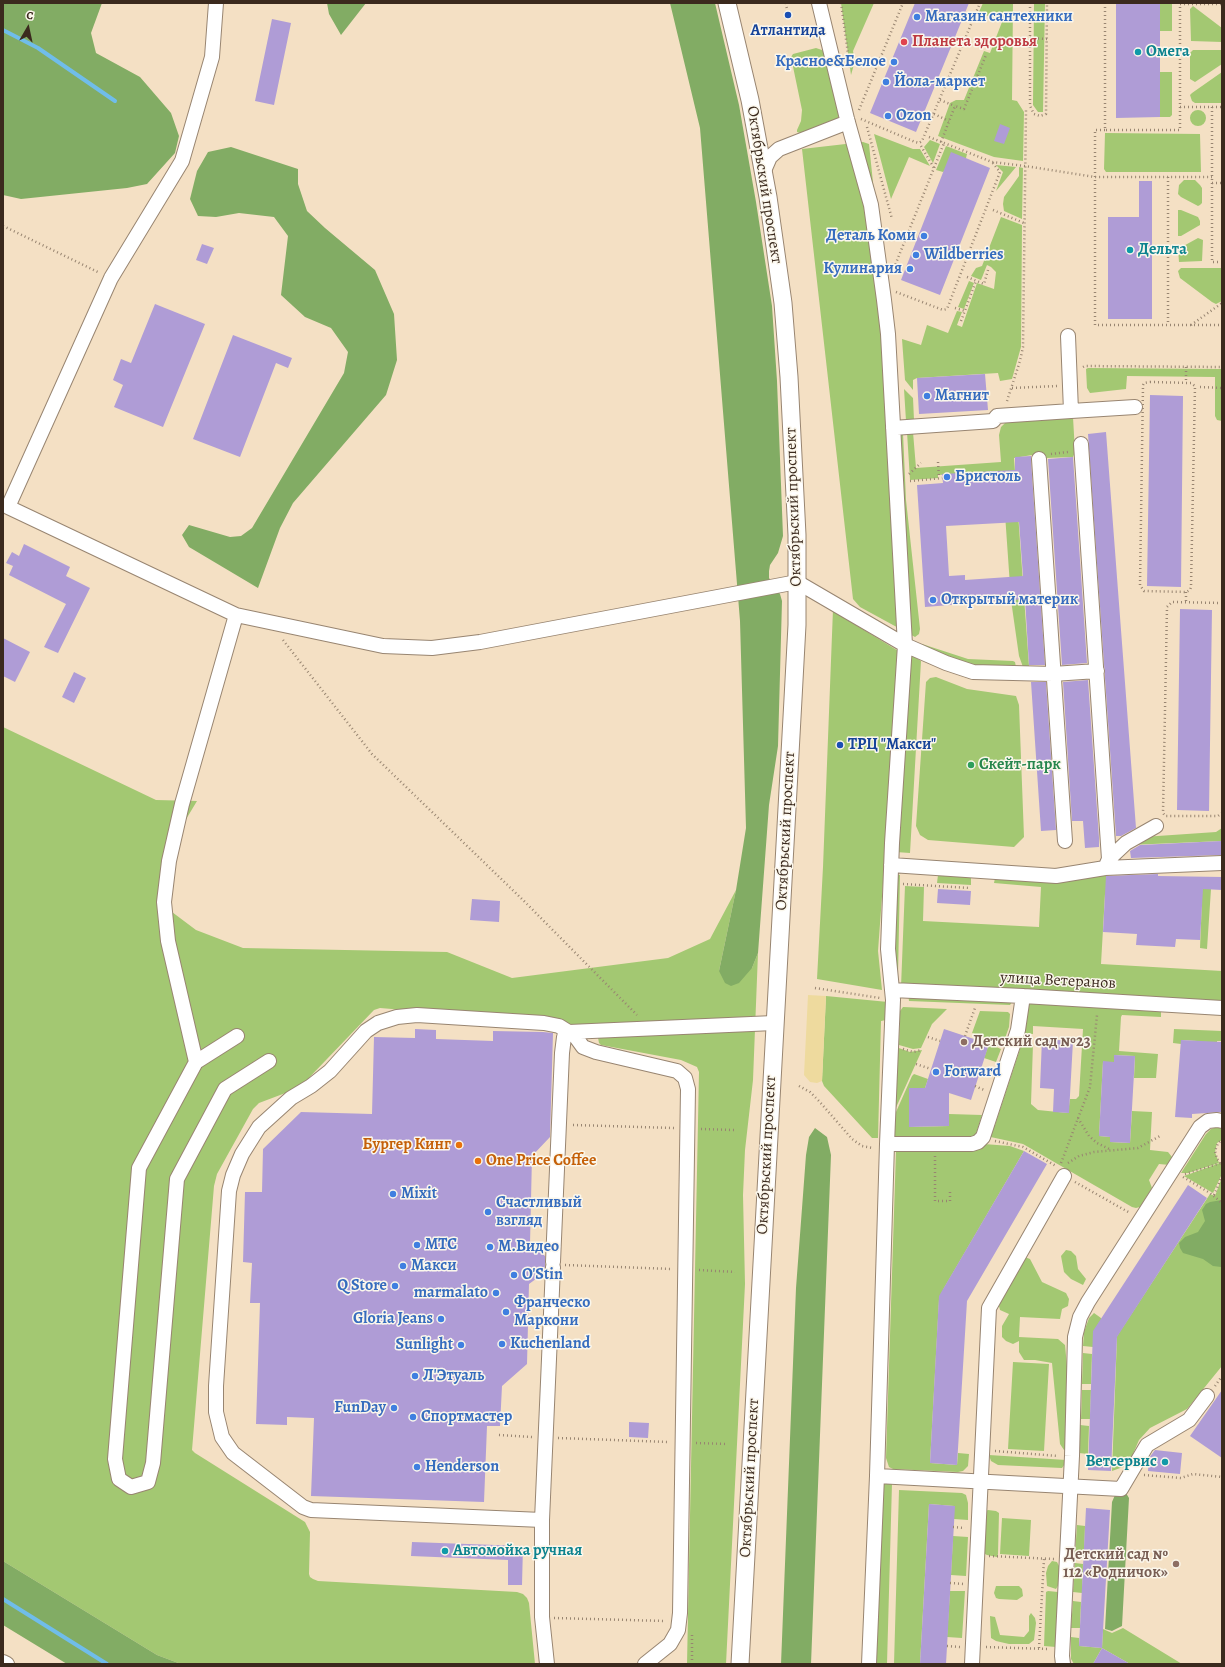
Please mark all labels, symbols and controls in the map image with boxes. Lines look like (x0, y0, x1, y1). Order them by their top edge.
place label: Магазин сантехники (925, 7, 1073, 27)
north arrow (8, 8, 48, 48)
text: С (25, 8, 34, 24)
marker: Атлантида (783, 10, 793, 20)
marker: Магазин сантехники (912, 12, 922, 22)
place label: Атлантида (750, 21, 826, 41)
place label: Планета здоровья (912, 32, 1037, 52)
marker: Планета здоровья (899, 37, 909, 47)
place label: Омега (1146, 42, 1189, 62)
marker: Омега (1133, 47, 1143, 57)
place label: Красное&Белое (775, 52, 886, 72)
marker: Красное&Белое (889, 57, 899, 67)
place label: Йола-маркет (894, 72, 985, 92)
marker: Йола-маркет (881, 77, 891, 87)
street label: Октябрьский проспект (742, 105, 786, 265)
place label: Ozon (896, 106, 931, 126)
marker: Ozon (883, 111, 893, 121)
place label: Деталь Коми (826, 226, 916, 246)
marker: Деталь Коми (919, 231, 929, 241)
place label: Дельта (1138, 240, 1187, 260)
place label: Wildberries (924, 245, 1003, 265)
marker: Дельта (1125, 245, 1135, 255)
marker: Wildberries (911, 250, 921, 260)
place label: Кулинария (823, 259, 902, 279)
marker: Кулинария (905, 264, 915, 274)
place label: Магнит (935, 386, 989, 406)
marker: Магнит (922, 391, 932, 401)
street label: Октябрьский проспект (782, 427, 806, 587)
place label: Бристоль (955, 467, 1021, 487)
marker: Бристоль (942, 472, 952, 482)
place label: Открытый материк (941, 590, 1078, 610)
marker: Открытый материк (928, 595, 938, 605)
place label: ТРЦ "Макси" (848, 735, 936, 755)
marker: ТРЦ "Макси" (835, 740, 845, 750)
street label: Октябрьский проспект (772, 751, 800, 911)
place label: Скейт-парк (979, 755, 1061, 775)
marker: Скейт-парк (966, 760, 976, 770)
street label: улица Ветеранов (1000, 968, 1116, 994)
place label: Детский сад №23 (972, 1032, 1091, 1052)
marker: Детский сад №23 (959, 1037, 969, 1047)
place label: Forward (944, 1062, 1001, 1082)
marker: Forward (931, 1067, 941, 1077)
street label: Октябрьский проспект (753, 1075, 781, 1235)
place label: Бургер Кинг (363, 1135, 451, 1155)
marker: Бургер Кинг (454, 1140, 464, 1150)
place label: One Price Coffee (486, 1151, 596, 1171)
marker: One Price Coffee (473, 1156, 483, 1166)
place label: Mixit (401, 1184, 437, 1204)
marker: Mixit (388, 1189, 398, 1199)
place label: Счастливый взгляд (496, 1193, 582, 1231)
marker: Счастливый взгляд (483, 1207, 493, 1217)
place label: МТС (425, 1235, 457, 1255)
place label: М.Видео (498, 1237, 559, 1257)
marker: МТС (412, 1240, 422, 1250)
marker: М.Видео (485, 1242, 495, 1252)
place label: Макси (411, 1256, 457, 1276)
marker: Макси (398, 1261, 408, 1271)
place label: O'Stin (522, 1265, 563, 1285)
marker: O'Stin (509, 1270, 519, 1280)
place label: Q Store (337, 1276, 387, 1296)
marker: Q Store (390, 1281, 400, 1291)
place label: marmalato (414, 1283, 488, 1303)
marker: marmalato (491, 1288, 501, 1298)
place label: Франческо Маркони (514, 1293, 590, 1331)
marker: Франческо Маркони (501, 1307, 511, 1317)
place label: Gloria Jeans (353, 1309, 433, 1329)
marker: Gloria Jeans (436, 1314, 446, 1324)
place label: Kuchenland (510, 1334, 590, 1354)
place label: Sunlight (396, 1335, 453, 1355)
marker: Kuchenland (497, 1339, 507, 1349)
marker: Sunlight (456, 1340, 466, 1350)
place label: Л'Этуаль (423, 1366, 484, 1386)
marker: Л'Этуаль (410, 1371, 420, 1381)
place label: FunDay (334, 1398, 386, 1418)
street label: Октябрьский проспект (736, 1398, 764, 1558)
marker: FunDay (389, 1403, 399, 1413)
place label: Спортмастер (421, 1407, 512, 1427)
marker: Спортмастер (408, 1412, 418, 1422)
place label: Ветсервис (1085, 1452, 1157, 1472)
place label: Henderson (425, 1457, 499, 1477)
marker: Ветсервис (1160, 1457, 1170, 1467)
marker: Henderson (412, 1462, 422, 1472)
place label: Автомойка ручная (453, 1541, 582, 1561)
place label: Детский сад № 112 «Родничок» (1063, 1545, 1168, 1583)
marker: Автомойка ручная (440, 1546, 450, 1556)
marker: Детский сад № 112 «Родничок» (1171, 1559, 1181, 1569)

